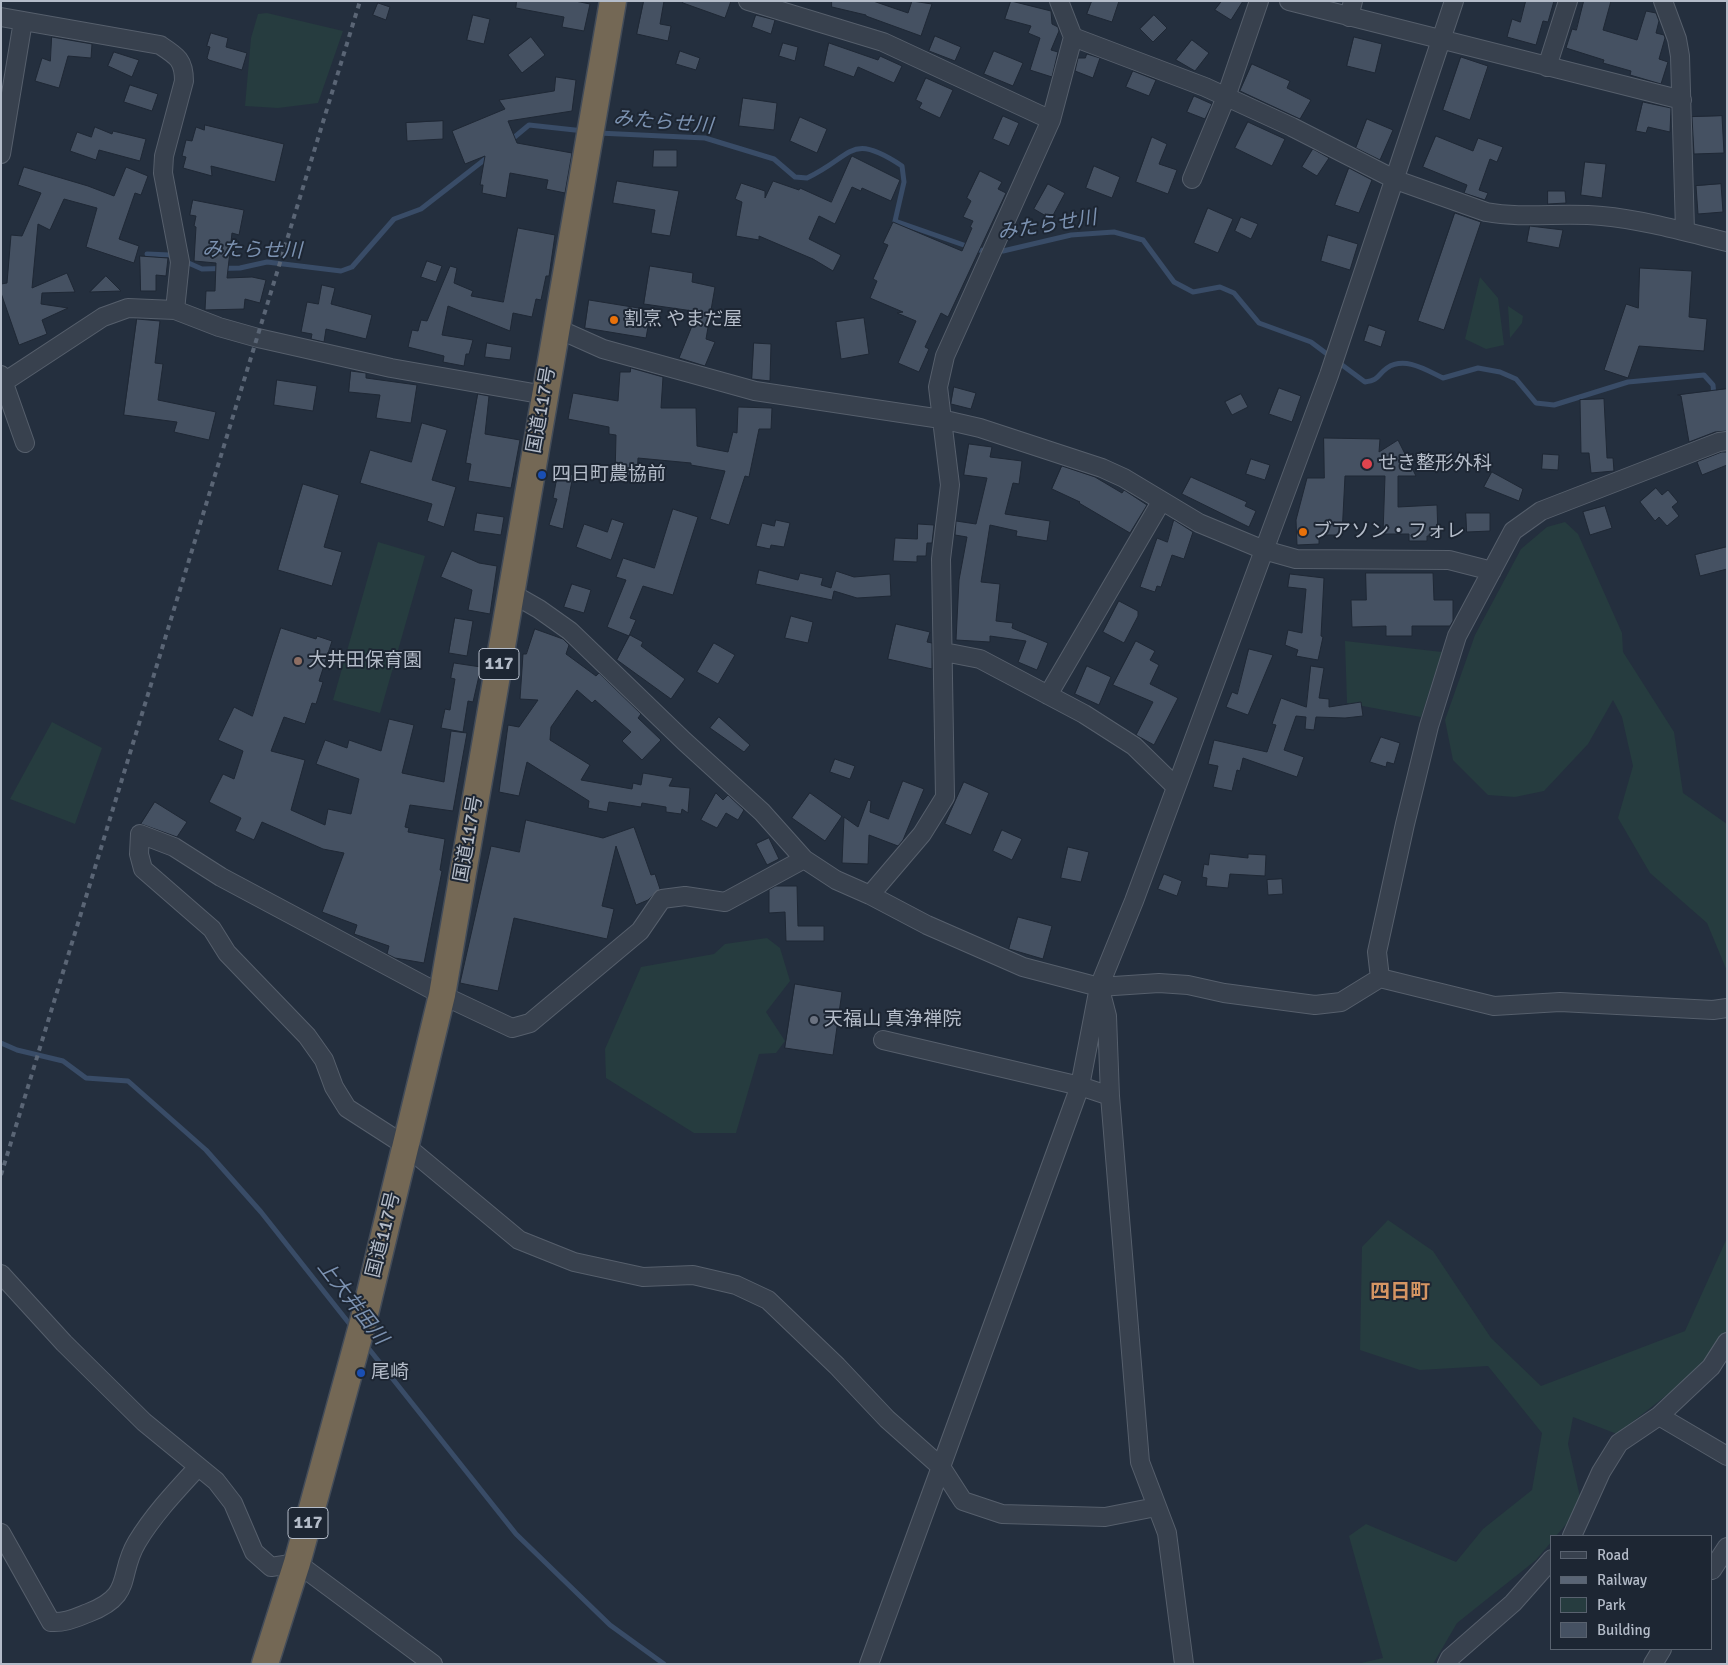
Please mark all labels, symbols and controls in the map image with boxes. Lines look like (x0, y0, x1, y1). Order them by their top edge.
water label: みたらせ川 (612, 107, 714, 139)
water label: みたらせ川 (996, 206, 1098, 246)
water label: みたらせ川 (202, 238, 302, 264)
place label: 割烹 やまだ屋 (624, 309, 742, 331)
marker: 割烹 やまだ屋 (608, 314, 620, 326)
street label: 国道117号 (523, 365, 561, 455)
place label: せき整形外科 (1378, 453, 1492, 475)
marker: せき整形外科 (1360, 457, 1374, 471)
place label: 四日町農協前 (552, 464, 666, 486)
marker: 四日町農協前 (536, 469, 548, 481)
place label: ブアソン・フォレ (1313, 521, 1465, 543)
marker: ブアソン・フォレ (1297, 526, 1309, 538)
road number: 117 (479, 649, 519, 680)
place label: 大井田保育園 (308, 650, 422, 672)
marker: 大井田保育園 (292, 655, 304, 667)
street label: 国道117号 (450, 794, 488, 884)
place label: 天福山 真浄禅院 (824, 1009, 961, 1031)
marker: 天福山 真浄禅院 (808, 1014, 820, 1026)
street label: 国道117号 (362, 1190, 406, 1280)
water label: 上大井田川 (312, 1256, 392, 1350)
district label: 四日町 (1370, 1281, 1430, 1305)
place label: 尾崎 (371, 1362, 409, 1384)
marker: 尾崎 (355, 1367, 367, 1379)
road number: 117 (288, 1508, 328, 1539)
legend (1550, 1535, 1713, 1650)
text: Road (1597, 1546, 1629, 1564)
text: Railway (1597, 1571, 1647, 1589)
text: Park (1597, 1596, 1626, 1614)
text: Building (1597, 1621, 1651, 1639)

